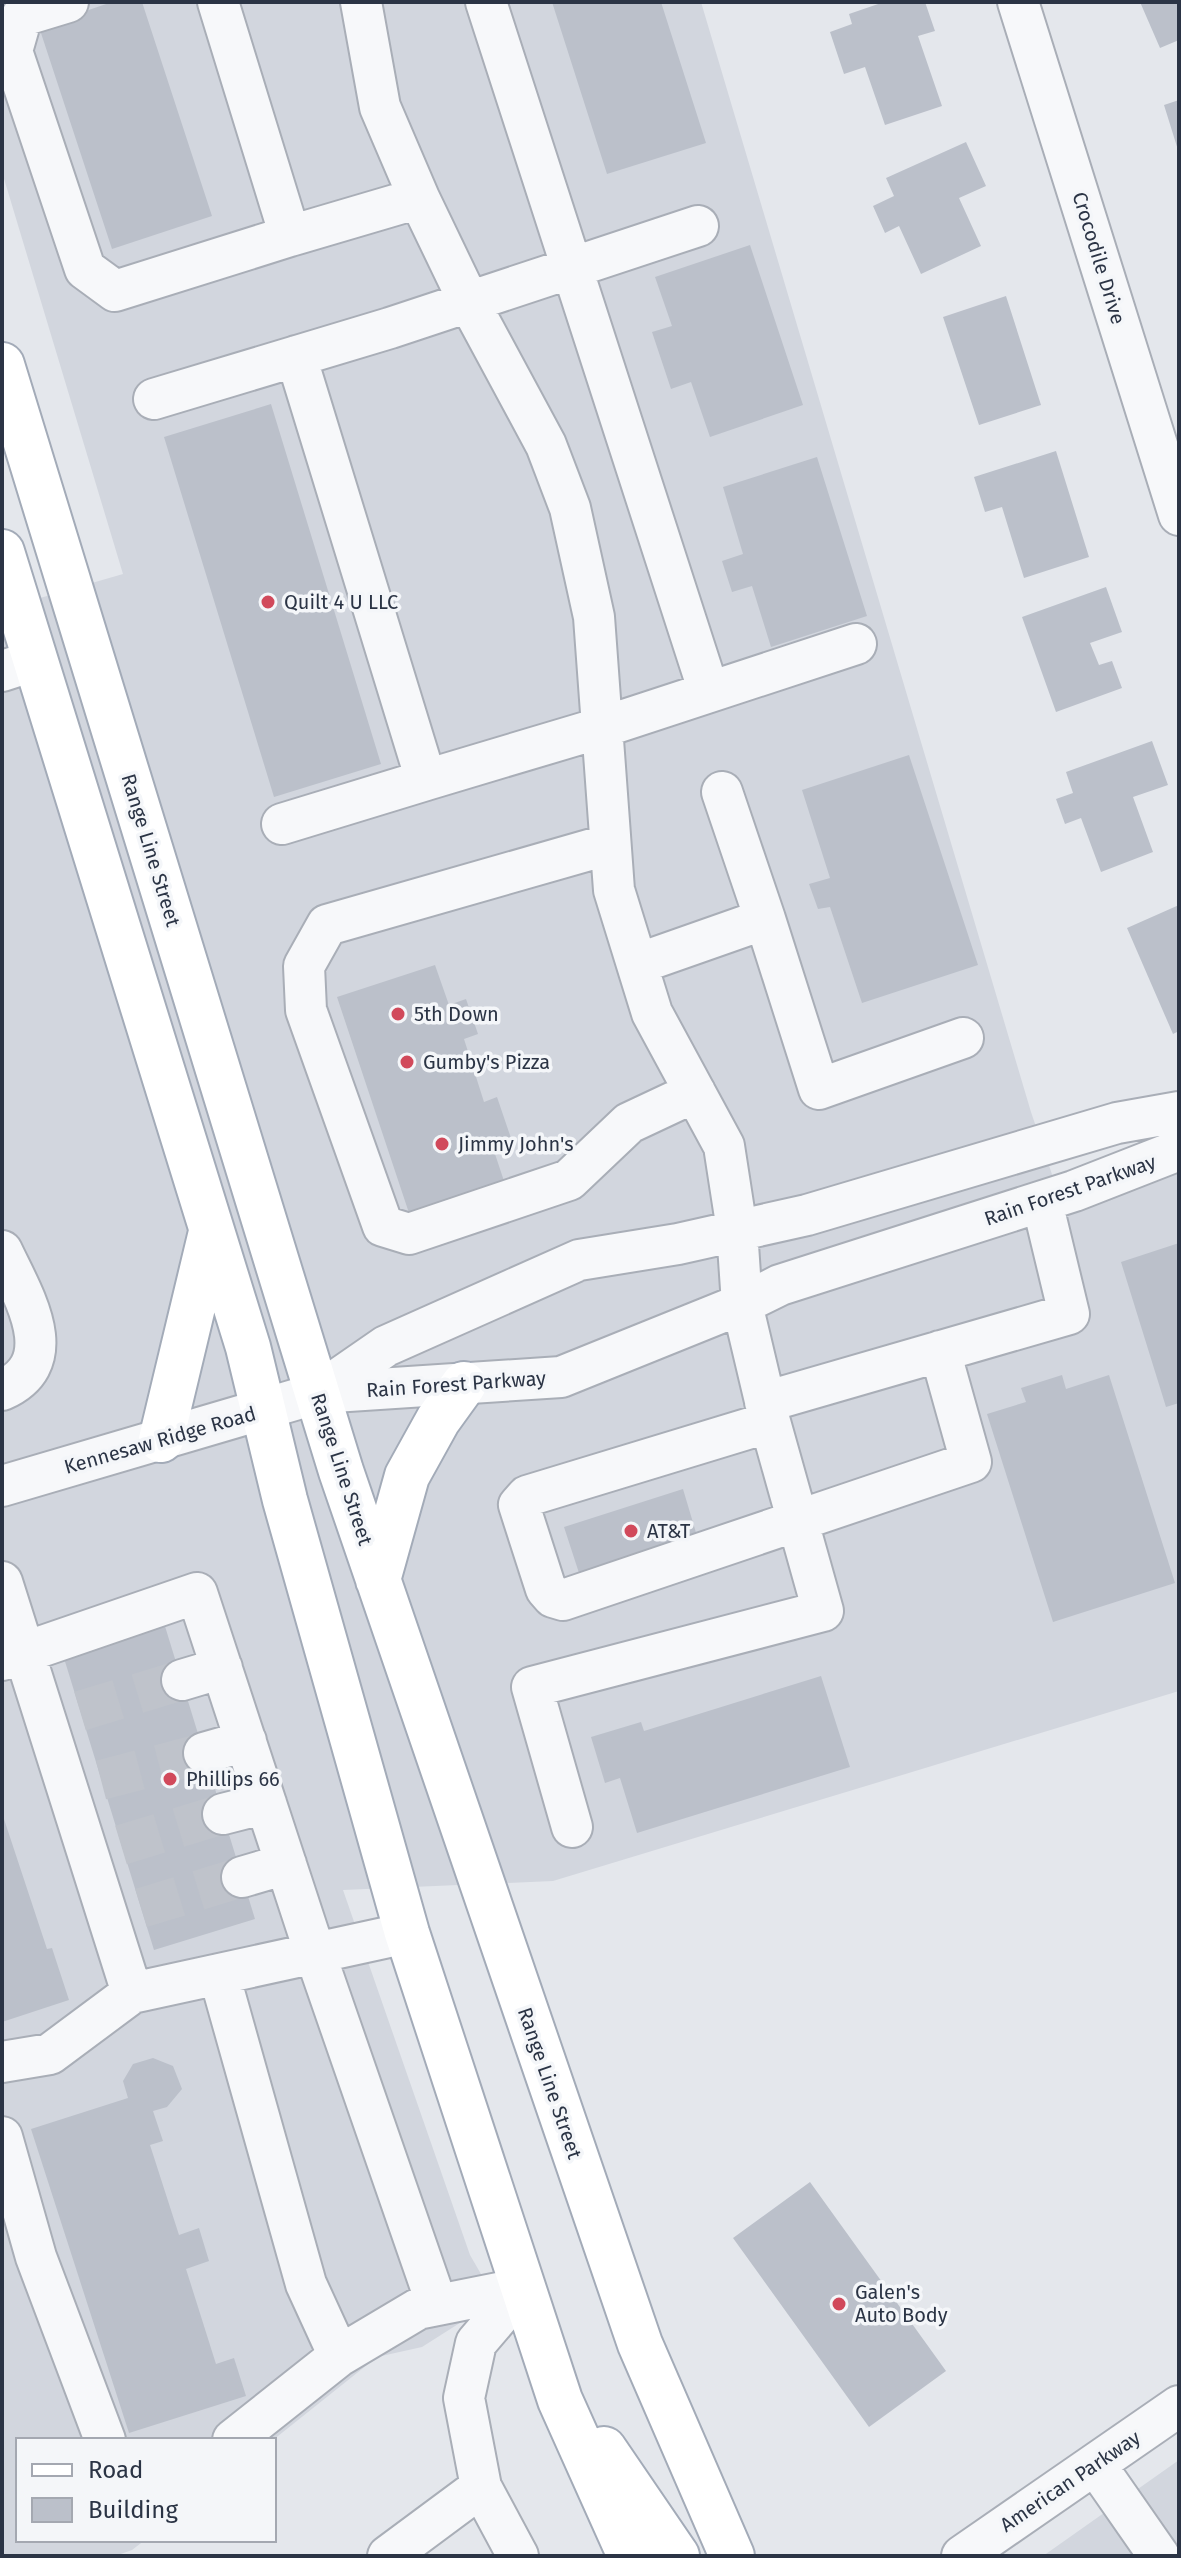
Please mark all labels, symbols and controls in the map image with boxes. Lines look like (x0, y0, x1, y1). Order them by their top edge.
street label: Crocodile Drive (1067, 189, 1131, 327)
place label: Quilt 4 U LLC (284, 590, 398, 614)
marker: Quilt 4 U LLC (259, 593, 277, 611)
street label: Range Line Street (116, 771, 186, 930)
place label: 5th Down (414, 1002, 499, 1026)
marker: 5th Down (389, 1005, 407, 1023)
place label: Gumby's Pizza (423, 1050, 550, 1074)
marker: Gumby's Pizza (398, 1053, 416, 1071)
place label: Jimmy John's (458, 1132, 574, 1156)
marker: Jimmy John's (433, 1135, 451, 1153)
street label: Rain Forest Parkway (981, 1149, 1159, 1231)
street label: Rain Forest Parkway (365, 1366, 547, 1402)
street label: Range Line Street (306, 1390, 378, 1549)
street label: Kennesaw Ridge Road (61, 1401, 259, 1479)
place label: AT&T (647, 1519, 691, 1543)
marker: AT&T (622, 1522, 640, 1540)
place label: Phillips 66 (186, 1767, 280, 1791)
marker: Phillips 66 (161, 1770, 179, 1788)
street label: Range Line Street (513, 2004, 587, 2163)
place label: Galen's Auto Body (855, 2280, 948, 2327)
marker: Galen's Auto Body (830, 2295, 848, 2313)
street label: American Parkway (995, 2425, 1145, 2537)
legend (16, 2438, 276, 2542)
text: Road (88, 2456, 143, 2484)
text: Building (88, 2496, 178, 2524)

